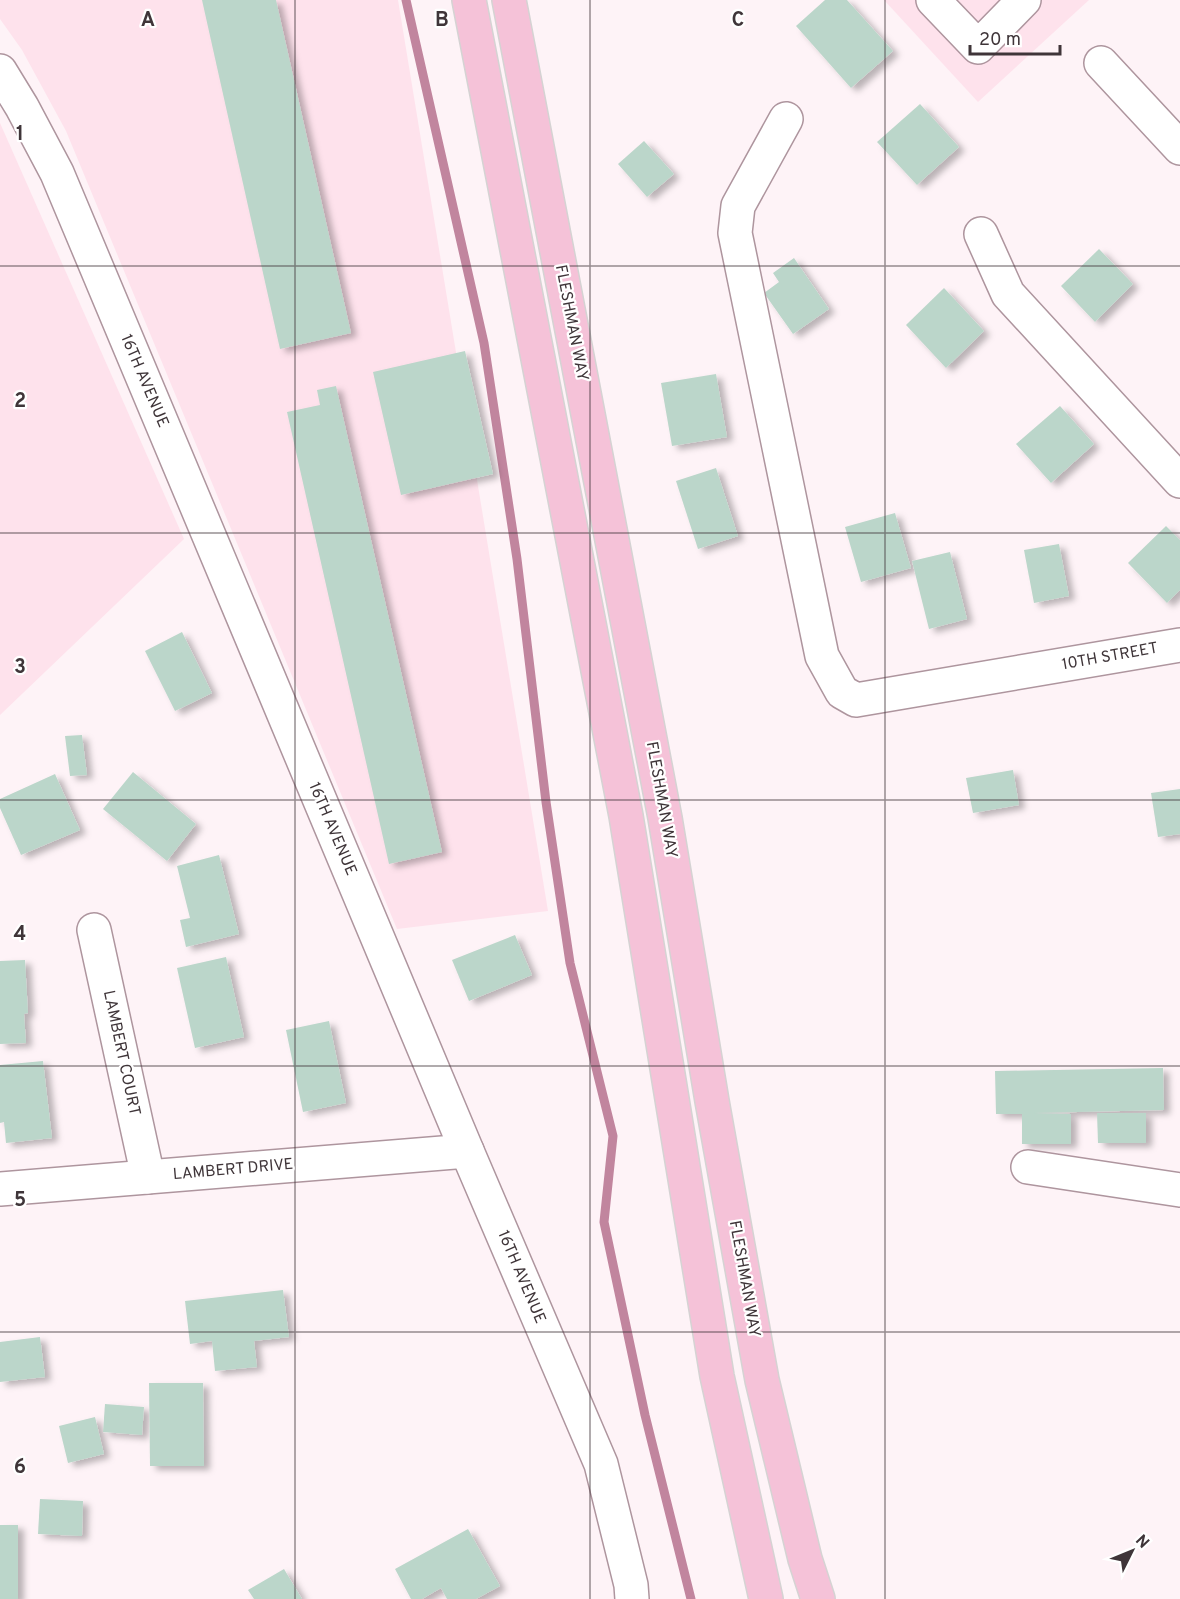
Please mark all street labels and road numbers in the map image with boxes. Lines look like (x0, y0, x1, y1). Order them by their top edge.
street label: FLESHMAN WAY (550, 263, 592, 383)
street label: 16TH AVENUE (115, 331, 173, 431)
street label: 10TH STREET (1060, 639, 1160, 675)
street label: FLESHMAN WAY (641, 740, 681, 860)
street label: 16TH AVENUE (303, 779, 361, 879)
street label: LAMBERT COURT (98, 988, 144, 1118)
street label: LAMBERT DRIVE (172, 1155, 294, 1185)
street label: FLESHMAN WAY (724, 1219, 764, 1339)
street label: 16TH AVENUE (492, 1227, 550, 1327)

